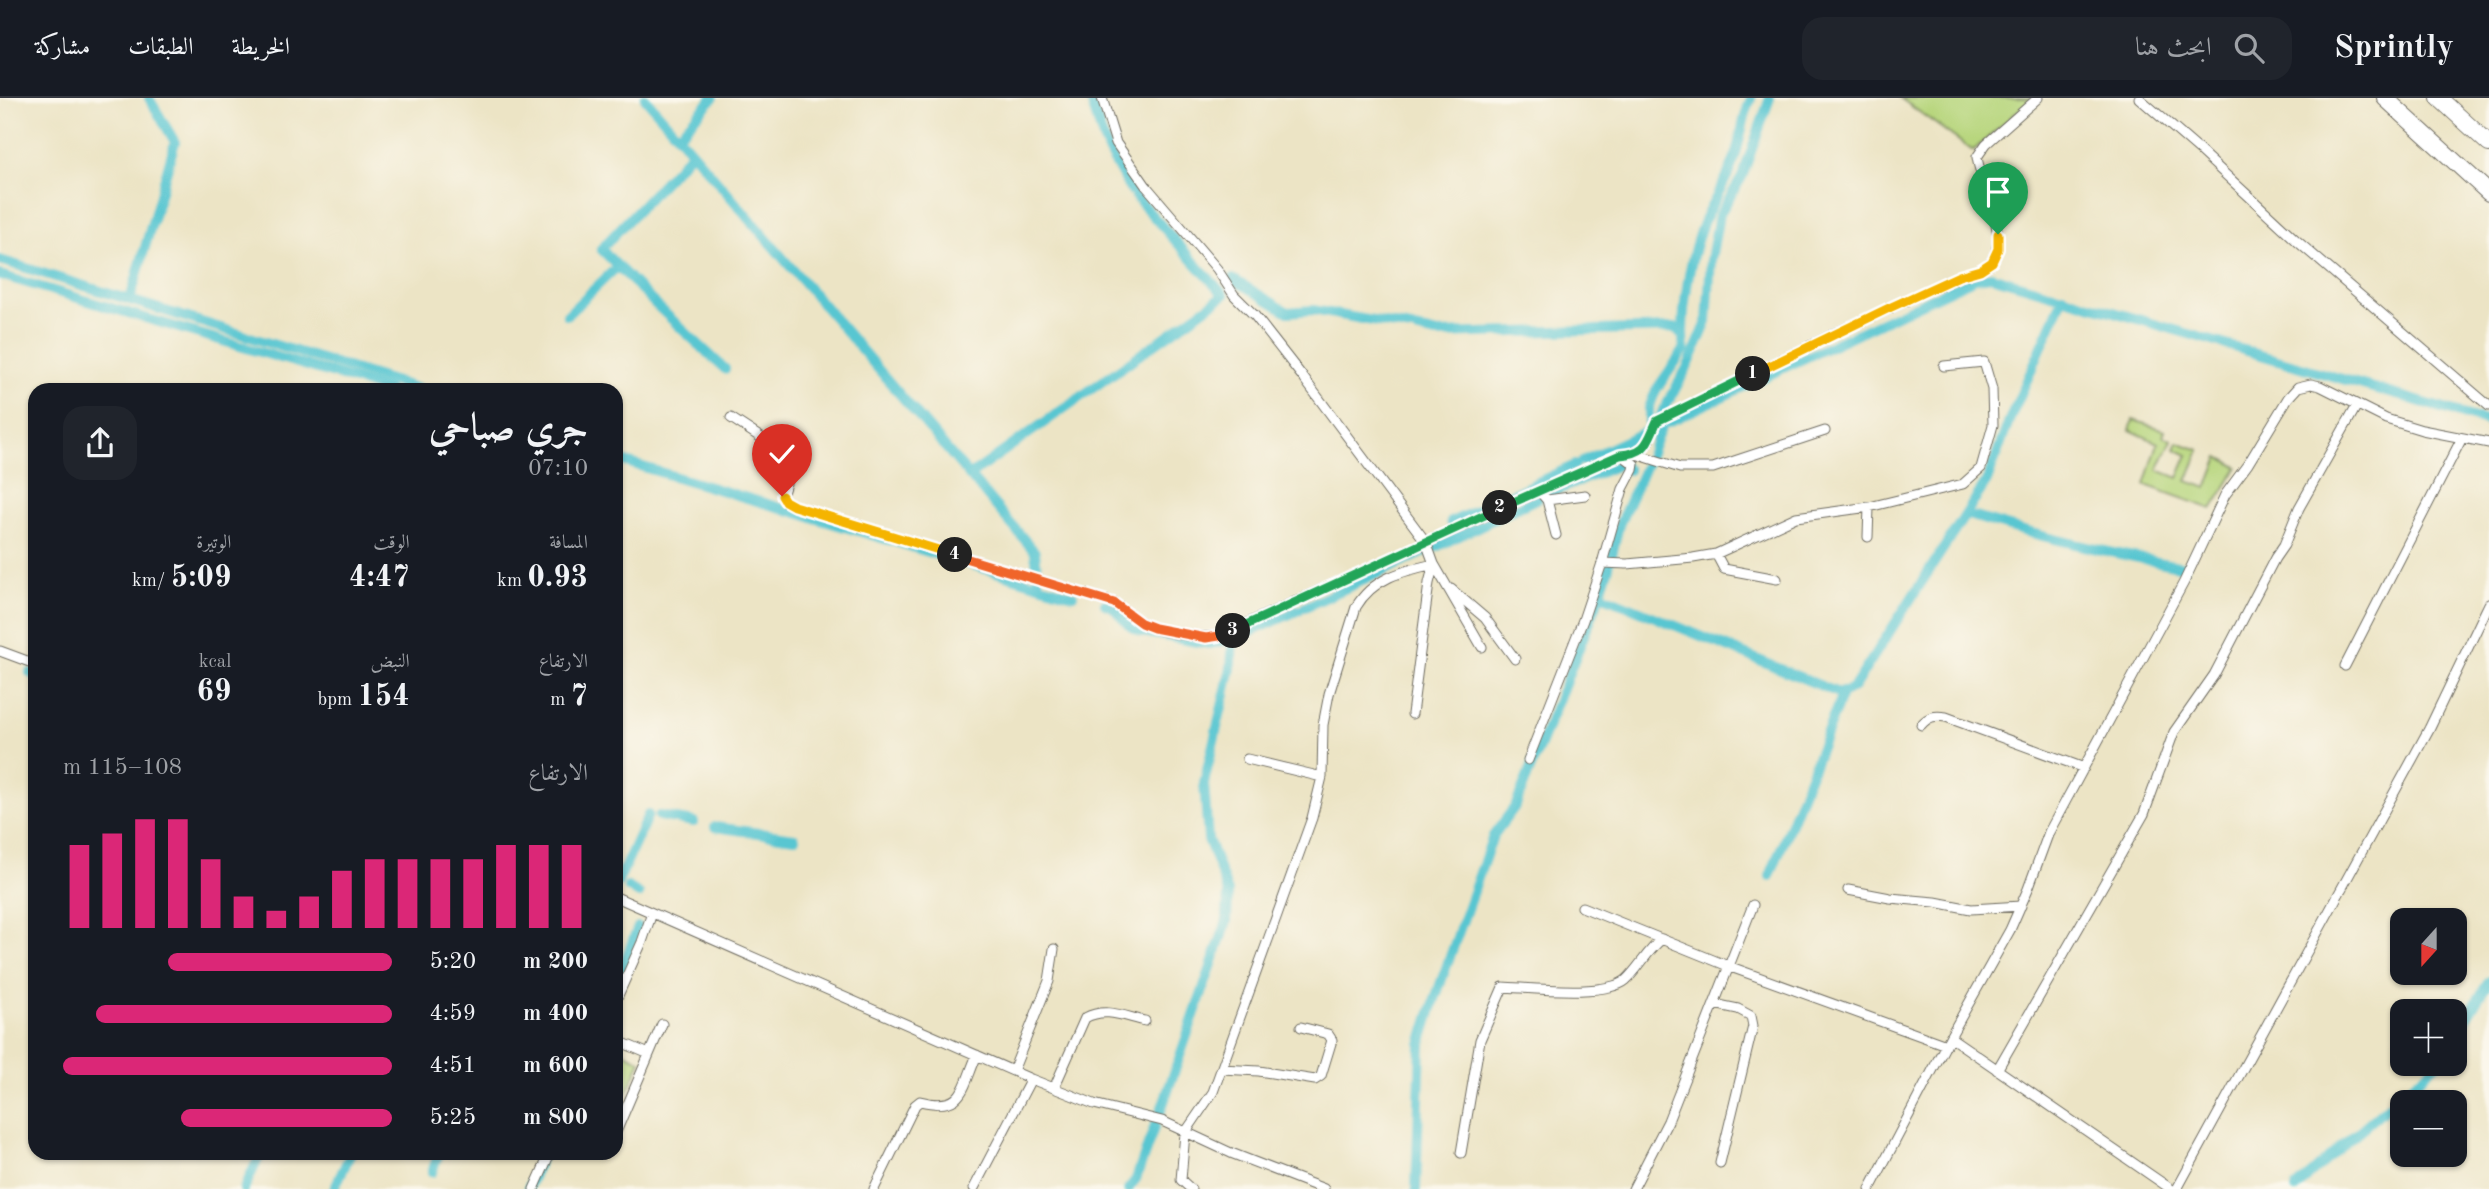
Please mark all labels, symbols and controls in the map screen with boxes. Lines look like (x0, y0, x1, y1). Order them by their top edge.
search box (1802, 17, 2292, 80)
icon: search (2230, 29, 2268, 67)
text: Sprintly (2334, 32, 2454, 65)
text: ابحث هنا (2135, 35, 2212, 61)
text: مشاركة (35, 36, 90, 60)
text: الطبقات (128, 36, 194, 60)
text: الخريطة (232, 36, 290, 60)
pin (1968, 162, 2028, 234)
icon: arrive (1979, 173, 2017, 211)
pin: 1 (1736, 356, 1770, 392)
text: 1 (1747, 364, 1758, 383)
button: share (63, 406, 137, 480)
text: جري صباحي (429, 410, 588, 448)
pin (752, 424, 812, 496)
icon: check (763, 435, 801, 473)
text: 07:10 (528, 457, 588, 480)
pin: 2 (1482, 490, 1518, 526)
text: 2 (1494, 498, 1505, 517)
text: الوتيرة (196, 534, 231, 553)
text: الوقت (373, 534, 410, 553)
text: المسافة (549, 534, 588, 553)
pin: 4 (937, 538, 972, 573)
text: 4 (949, 545, 960, 564)
text: 5:09 (171, 563, 231, 593)
text: 4:47 (349, 563, 410, 593)
text: 0.93 (527, 563, 588, 593)
text: /km (132, 572, 171, 591)
text: km (497, 572, 527, 591)
pin: 3 (1216, 614, 1250, 648)
text: 3 (1227, 621, 1238, 640)
text: kcal (199, 653, 231, 672)
text: النبض (371, 653, 410, 672)
text: الارتفاع (539, 653, 588, 672)
text: 69 (197, 677, 231, 707)
text: 154 (357, 682, 410, 712)
text: 7 (571, 682, 588, 712)
text: bpm (317, 691, 357, 710)
text: m (550, 691, 571, 710)
text: 108–115 m (63, 756, 182, 779)
text: الارتفاع (528, 762, 588, 785)
north arrow (2390, 908, 2468, 985)
map controls (2390, 908, 2467, 1167)
text: 5:20 (430, 950, 476, 973)
text: 200 m (523, 950, 588, 973)
button: + (2390, 999, 2467, 1076)
text: 4:59 (430, 1002, 476, 1025)
text: 400 m (523, 1002, 588, 1025)
text: 4:51 (430, 1054, 476, 1077)
text: 600 m (523, 1054, 588, 1077)
button: − (2390, 1090, 2467, 1167)
text: 5:25 (430, 1106, 476, 1129)
text: 800 m (523, 1106, 588, 1129)

